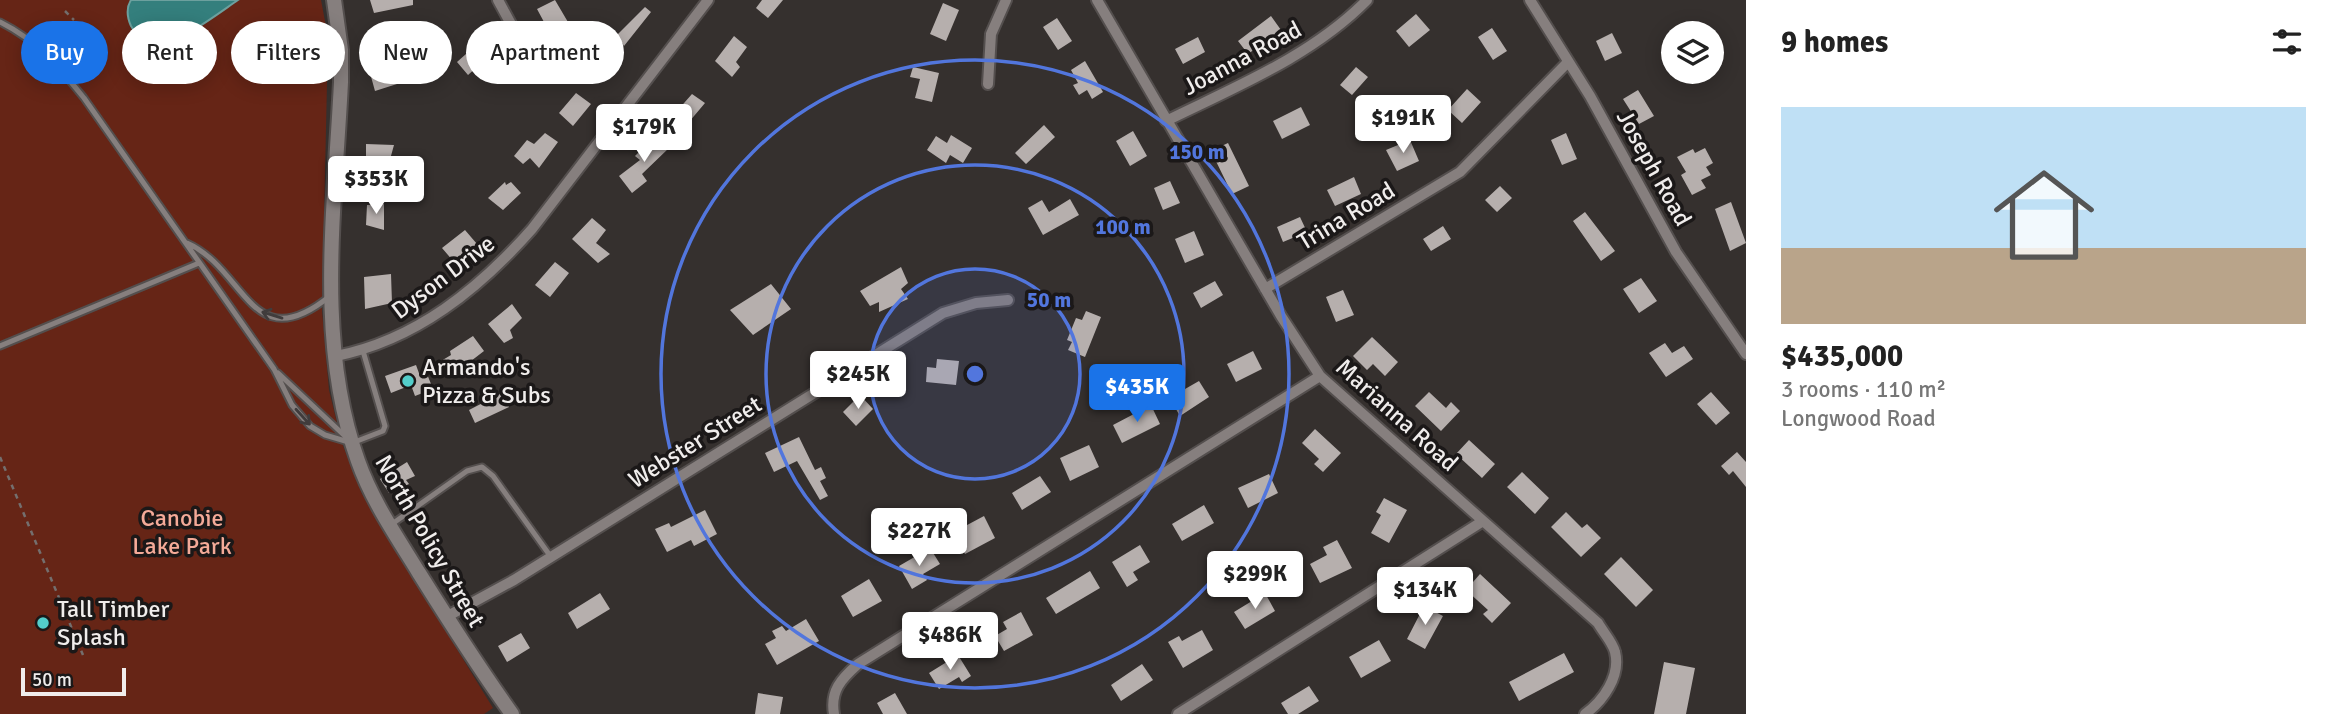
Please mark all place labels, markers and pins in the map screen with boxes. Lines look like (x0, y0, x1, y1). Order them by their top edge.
pin: $191K (1354, 96, 1452, 155)
pin: $179K (595, 104, 693, 164)
pin: $353K (327, 156, 425, 216)
place label: Armando's Pizza & Subs (422, 352, 551, 410)
pin: $245K (809, 352, 907, 411)
centre of rings (963, 362, 987, 386)
pin: $435K (1088, 364, 1186, 424)
marker: Armando's Pizza & Subs (400, 373, 416, 389)
pin: $227K (870, 508, 968, 568)
pin: $299K (1206, 552, 1304, 611)
pin: $134K (1376, 568, 1474, 627)
place label: Tall Timber Splash (57, 594, 169, 652)
pin: $486K (901, 612, 999, 672)
marker: Tall Timber Splash (35, 615, 51, 631)

